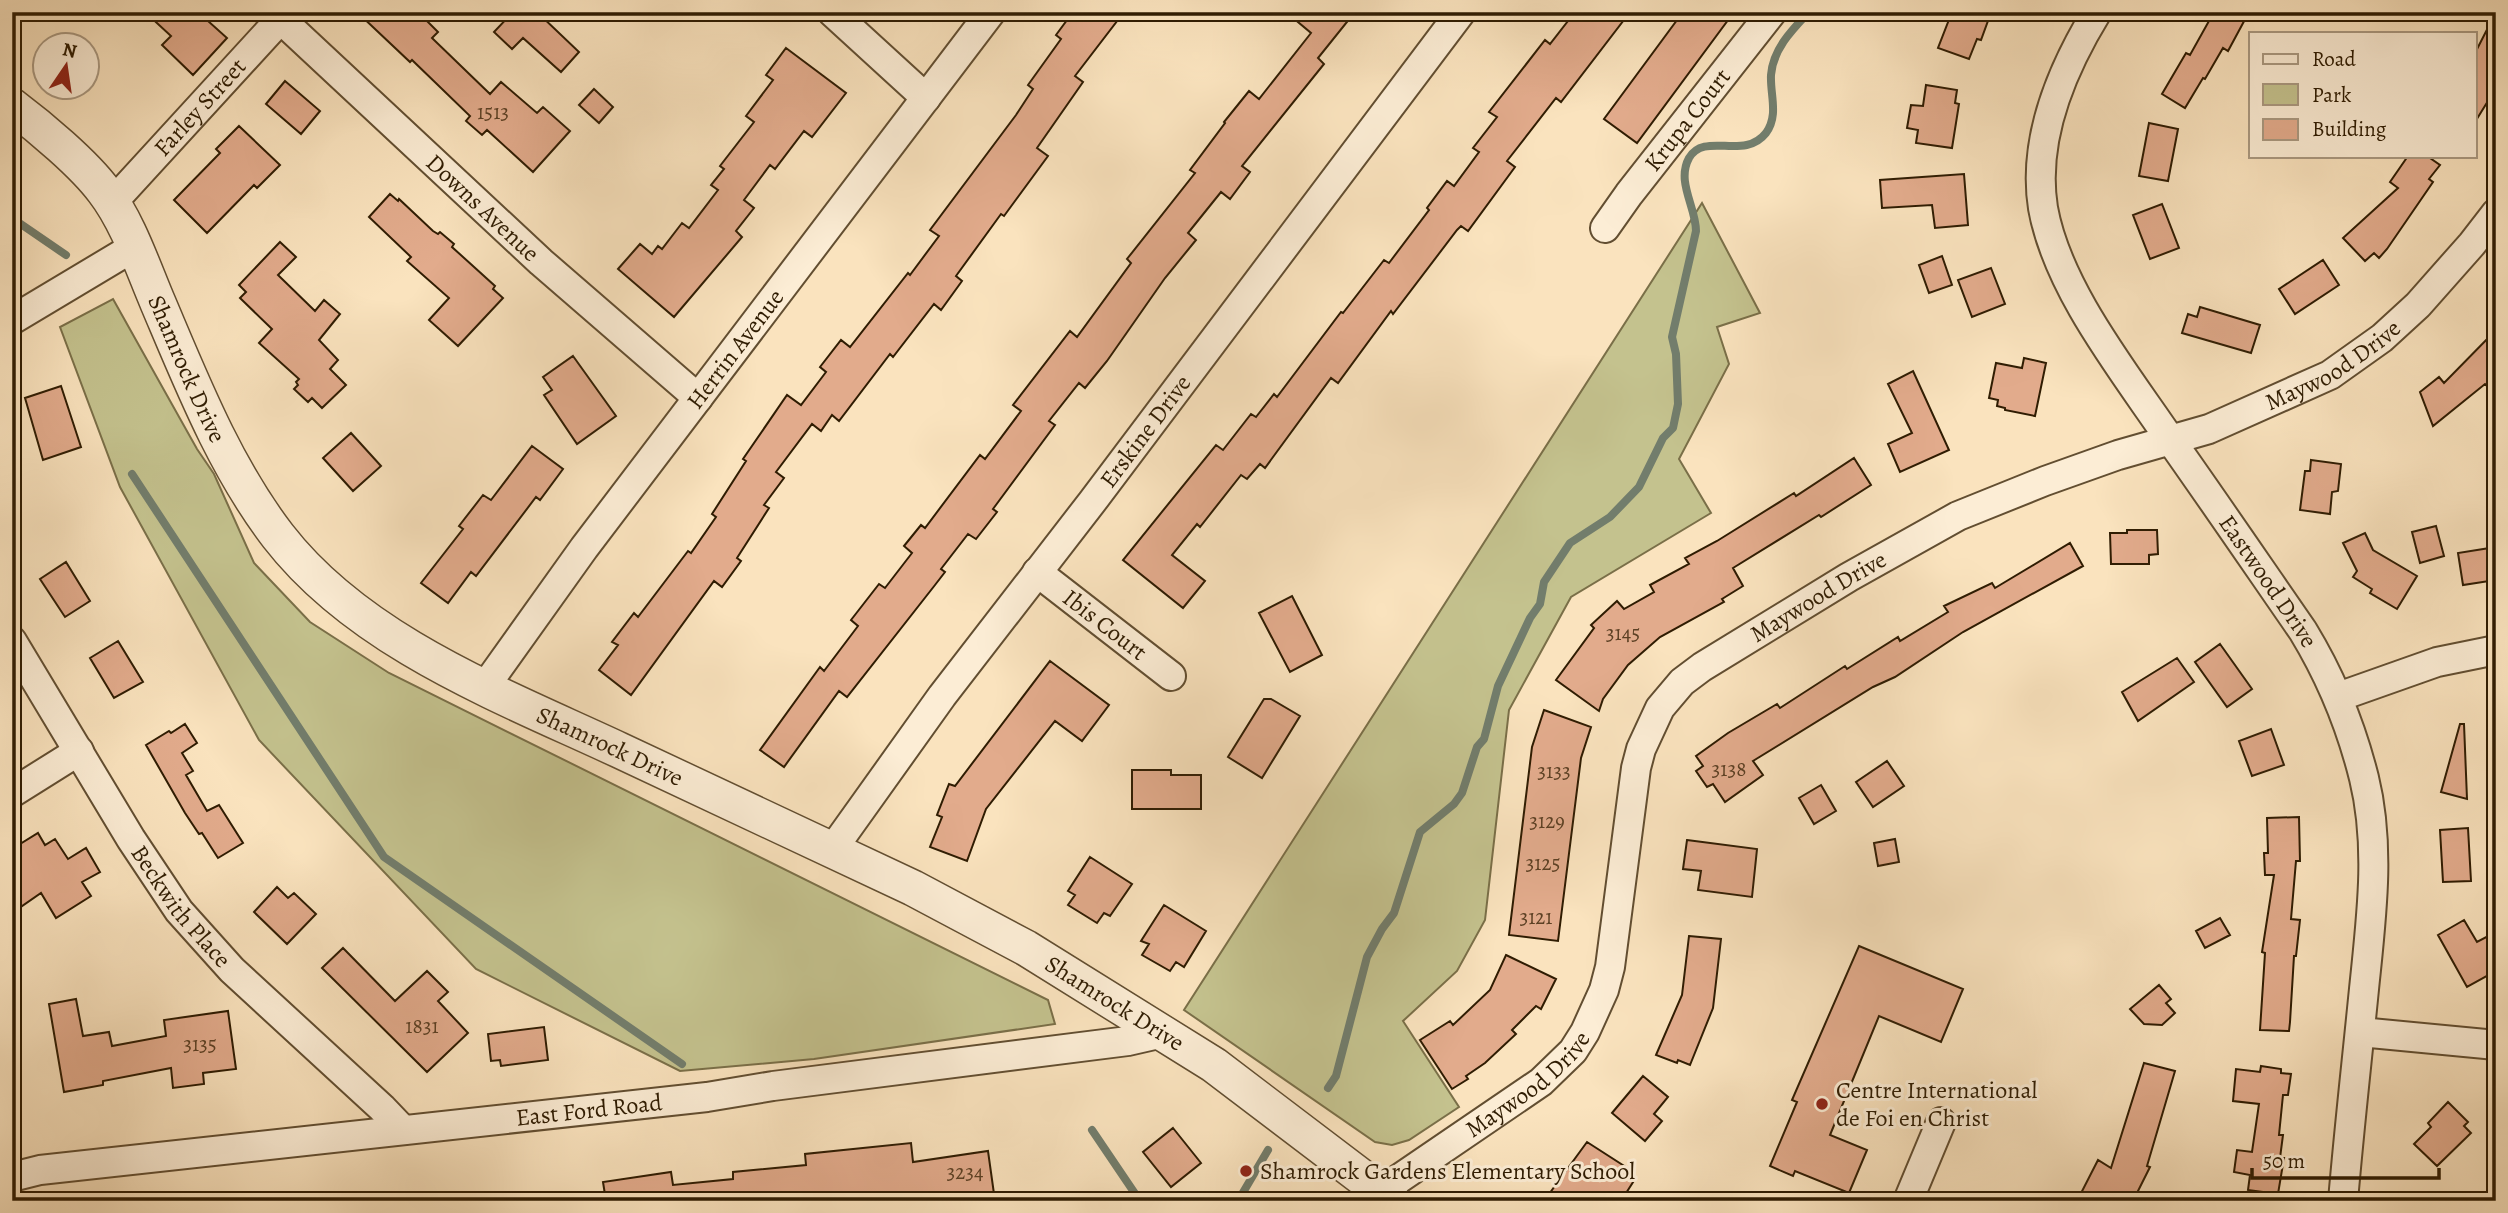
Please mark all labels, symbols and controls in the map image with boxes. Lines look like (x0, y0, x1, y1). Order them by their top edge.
north arrow (32, 32, 102, 102)
legend (2249, 32, 2476, 158)
text: N (60, 36, 79, 65)
text: Road (2312, 45, 2356, 73)
street label: Farley Street (147, 51, 253, 163)
street label: Krupa Court (1637, 62, 1738, 178)
text: Park (2312, 81, 2352, 109)
house number: 1513 (477, 98, 509, 126)
text: Building (2312, 115, 2387, 143)
street label: Downs Avenue (419, 147, 547, 269)
street label: Herrin Avenue (679, 282, 791, 416)
street label: Shamrock Drive (140, 290, 234, 448)
street label: Maywood Drive (2260, 313, 2408, 418)
street label: Erskine Drive (1092, 368, 1198, 494)
street label: Eastwood Drive (2211, 508, 2325, 653)
street label: Maywood Drive (1744, 543, 1892, 650)
street label: Ibis Court (1056, 582, 1154, 668)
house number: 3145 (1606, 619, 1640, 647)
street label: Shamrock Drive (532, 699, 689, 794)
house number: 3138 (1712, 755, 1746, 783)
house number: 3133 (1537, 757, 1571, 785)
house number: 3129 (1529, 807, 1565, 835)
street label: Beckwith Place (123, 839, 238, 975)
house number: 3125 (1526, 849, 1560, 877)
house number: 3121 (1519, 903, 1553, 931)
street label: Shamrock Drive (1039, 948, 1190, 1059)
house number: 1831 (405, 1012, 439, 1040)
street label: Maywood Drive (1459, 1025, 1598, 1145)
house number: 3135 (183, 1030, 217, 1058)
place label: Centre International de Foi en Christ (1836, 1074, 2038, 1134)
street label: East Ford Road (514, 1086, 664, 1134)
marker: Centre International de Foi en Christ (1814, 1096, 1830, 1112)
scale bar (2252, 1136, 2440, 1180)
text: 50 m (2263, 1147, 2305, 1175)
place label: Shamrock Gardens Elementary School (1260, 1155, 1635, 1187)
house number: 3234 (947, 1158, 983, 1186)
marker: Shamrock Gardens Elementary School (1238, 1163, 1254, 1179)

